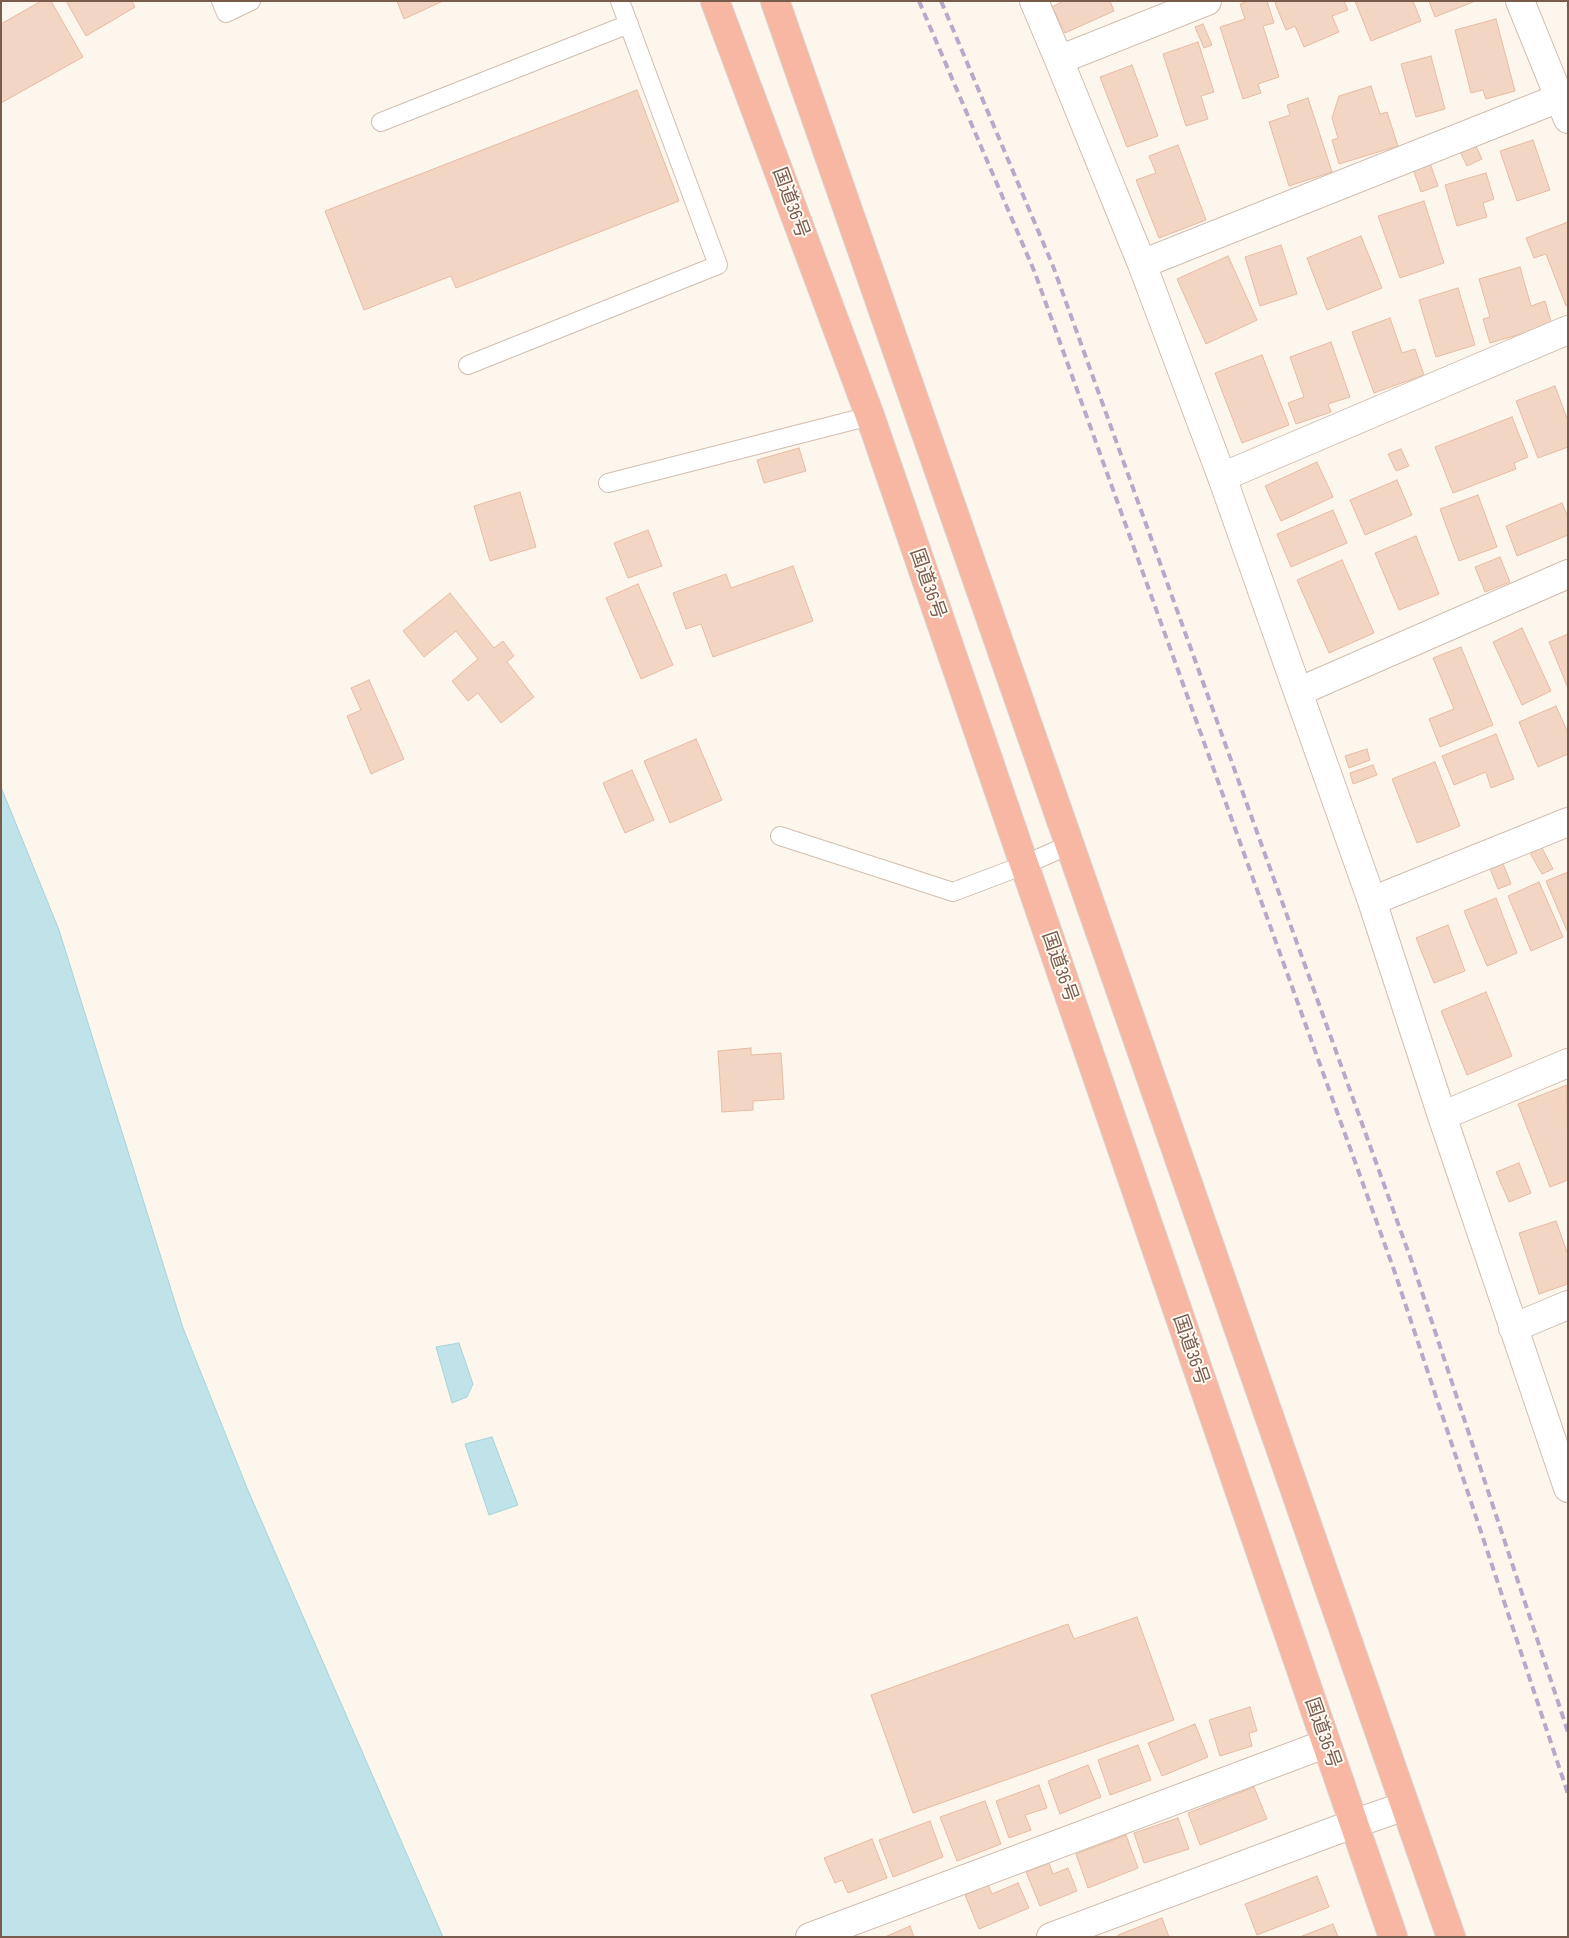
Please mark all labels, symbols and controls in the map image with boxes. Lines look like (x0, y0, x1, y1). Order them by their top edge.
street label: 国道36号 (767, 165, 813, 241)
street label: 国道36号 (904, 546, 950, 622)
street label: 国道36号 (1036, 929, 1082, 1005)
street label: 国道36号 (1167, 1312, 1213, 1388)
street label: 国道36号 (1299, 1695, 1345, 1771)

